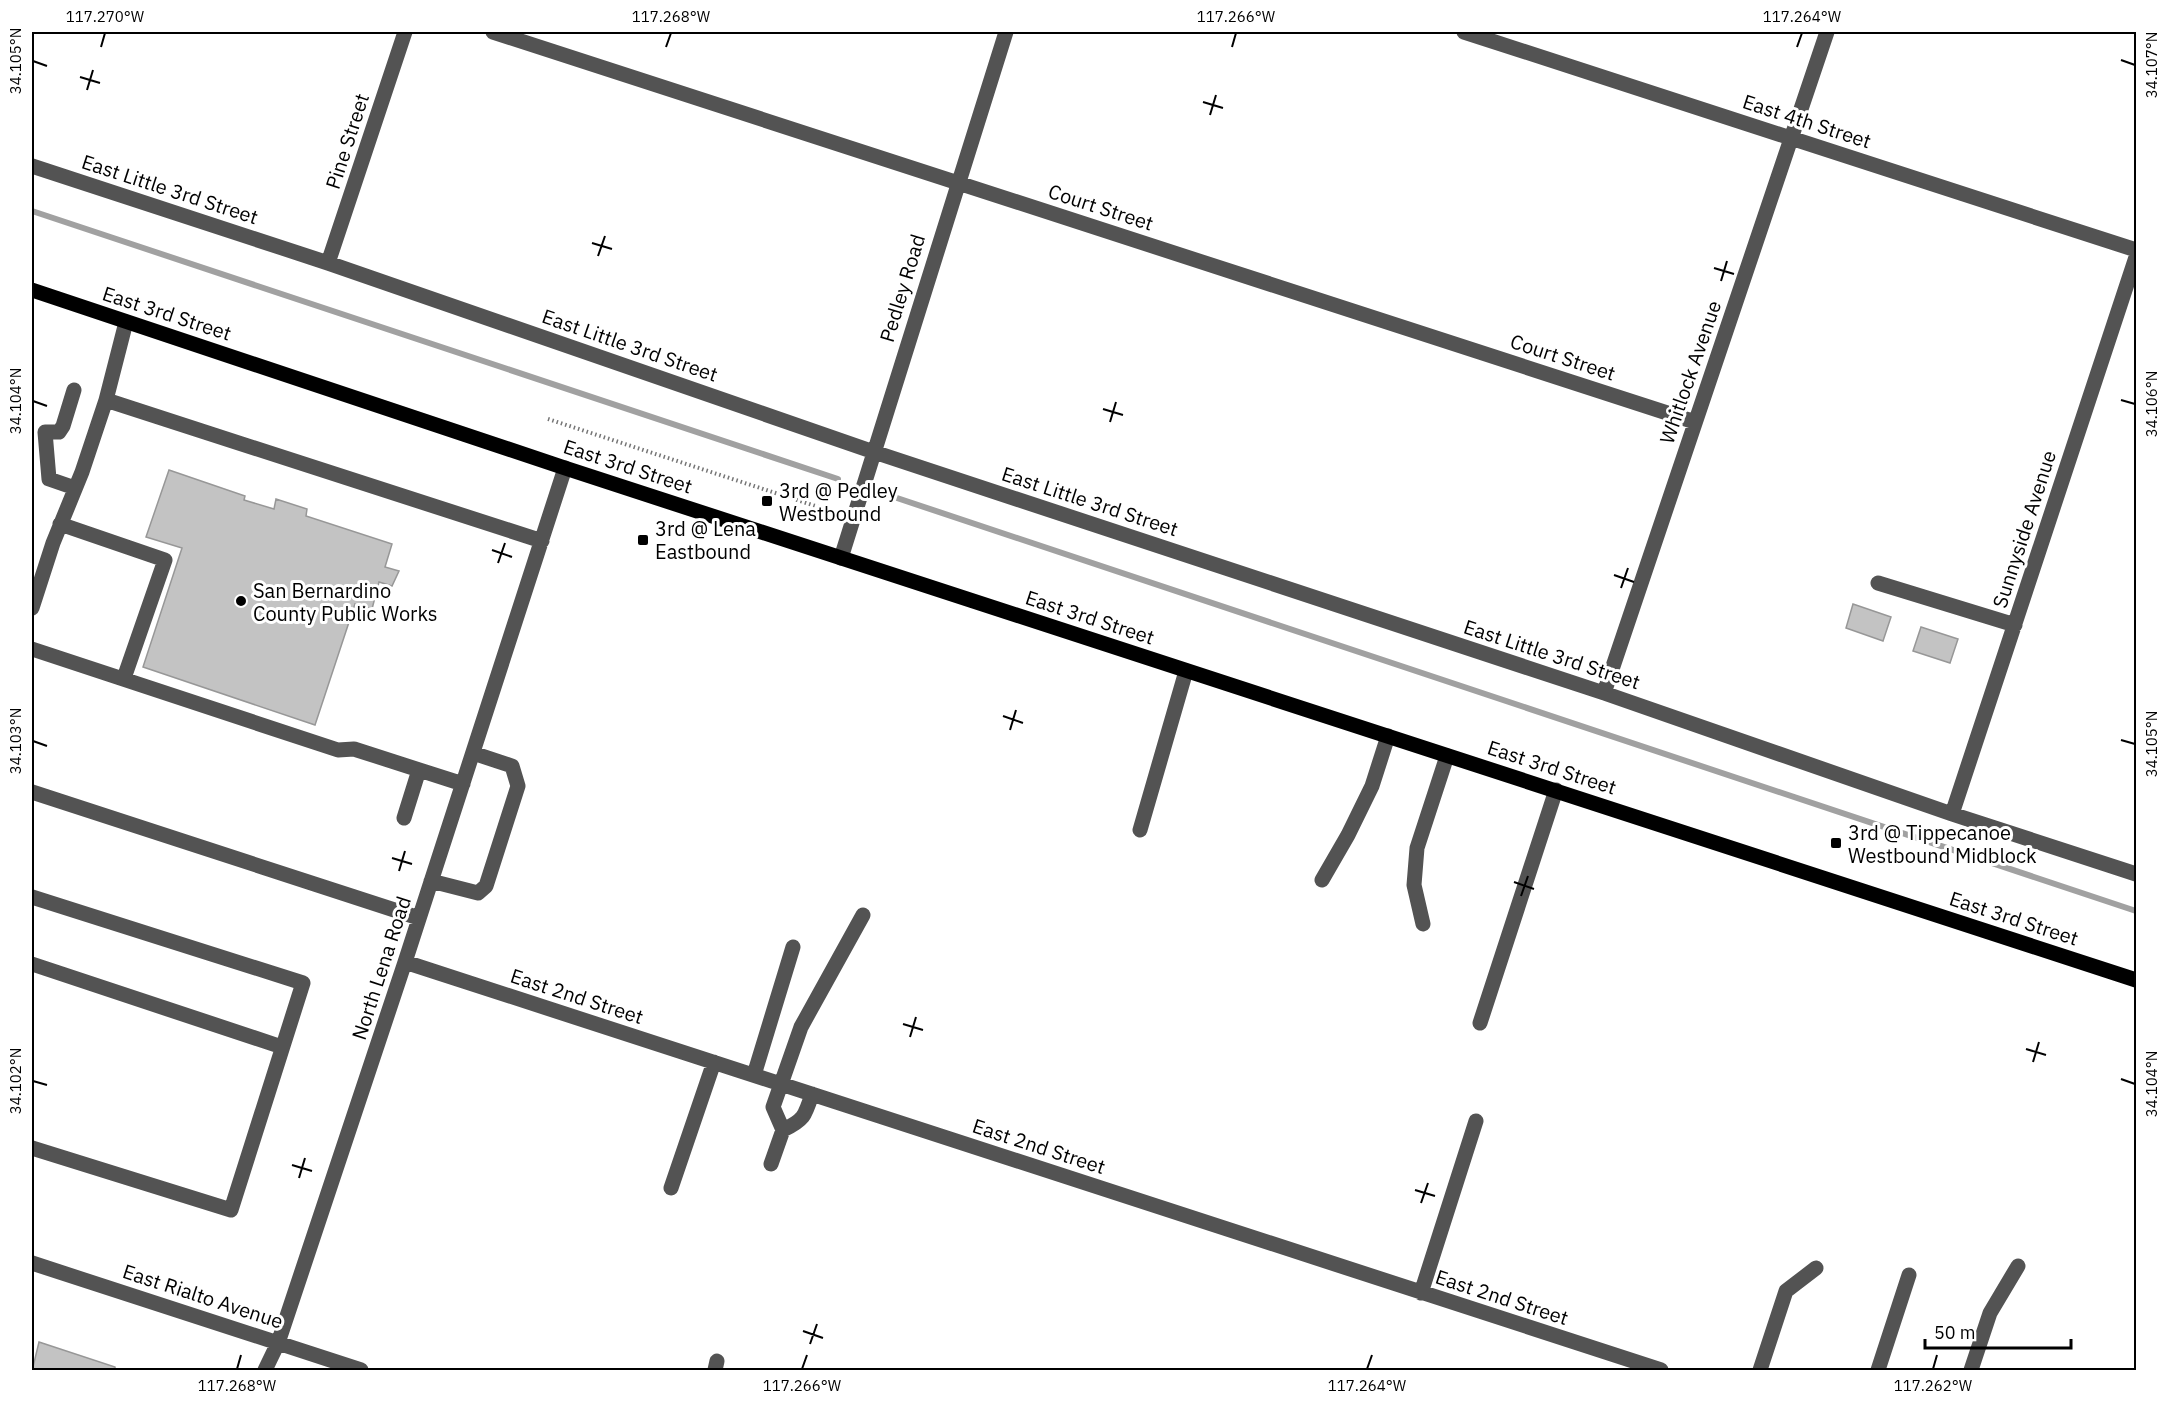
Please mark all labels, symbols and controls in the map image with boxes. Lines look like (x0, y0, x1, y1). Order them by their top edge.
text: 117.270°W (66, 7, 145, 26)
text: 117.268°W (632, 7, 711, 26)
text: 117.266°W (1197, 7, 1276, 26)
text: 117.264°W (1763, 7, 1842, 26)
text: 34.105°N (6, 28, 25, 94)
text: 34.107°N (2142, 32, 2161, 98)
street label: East 4th Street (1739, 88, 1875, 154)
street label: Pine Street (319, 90, 375, 192)
street label: East Little 3rd Street (78, 148, 262, 230)
street label: Court Street (1045, 177, 1157, 237)
street label: Pedley Road (873, 231, 931, 345)
street label: East 3rd Street (99, 279, 235, 347)
street label: Whitlock Avenue (1653, 297, 1727, 447)
street label: East Little 3rd Street (539, 302, 721, 388)
street label: Court Street (1507, 327, 1619, 387)
text: 34.104°N (6, 368, 25, 434)
text: 34.106°N (2142, 371, 2161, 437)
street label: East 3rd Street (560, 432, 696, 500)
street label: Sunnyside Avenue (1986, 447, 2062, 611)
street label: East Little 3rd Street (998, 460, 1182, 542)
place label: 3rd @ Pedley Westbound (779, 477, 898, 527)
marker: 3rd @ Pedley Westbound (760, 494, 774, 508)
place label: 3rd @ Lena Eastbound (655, 515, 756, 565)
marker: 3rd @ Lena Eastbound (636, 533, 650, 547)
place label: San Bernardino County Public Works (253, 577, 438, 627)
street label: East 3rd Street (1022, 583, 1158, 651)
marker: San Bernardino County Public Works (234, 594, 248, 608)
street label: East Little 3rd Street (1460, 613, 1644, 695)
text: 34.103°N (6, 708, 25, 774)
text: 34.105°N (2142, 711, 2161, 777)
street label: East 3rd Street (1484, 733, 1620, 801)
place label: 3rd @ Tippecanoe Westbound Midblock (1848, 819, 2037, 869)
marker: 3rd @ Tippecanoe Westbound Midblock (1829, 836, 1843, 850)
street label: East 3rd Street (1946, 884, 2082, 952)
street label: North Lena Road (345, 893, 417, 1043)
street label: East 2nd Street (507, 962, 647, 1030)
text: 34.102°N (6, 1048, 25, 1114)
text: 34.104°N (2142, 1051, 2161, 1117)
street label: East 2nd Street (969, 1112, 1109, 1180)
street label: East Rialto Avenue (119, 1257, 287, 1335)
street label: East 2nd Street (1432, 1263, 1572, 1331)
scale bar (1925, 1312, 2070, 1350)
text: 50 m (1934, 1321, 1976, 1344)
text: 117.268°W (198, 1376, 277, 1395)
text: 117.266°W (763, 1376, 842, 1395)
text: 117.264°W (1328, 1376, 1407, 1395)
text: 117.262°W (1894, 1376, 1973, 1395)

